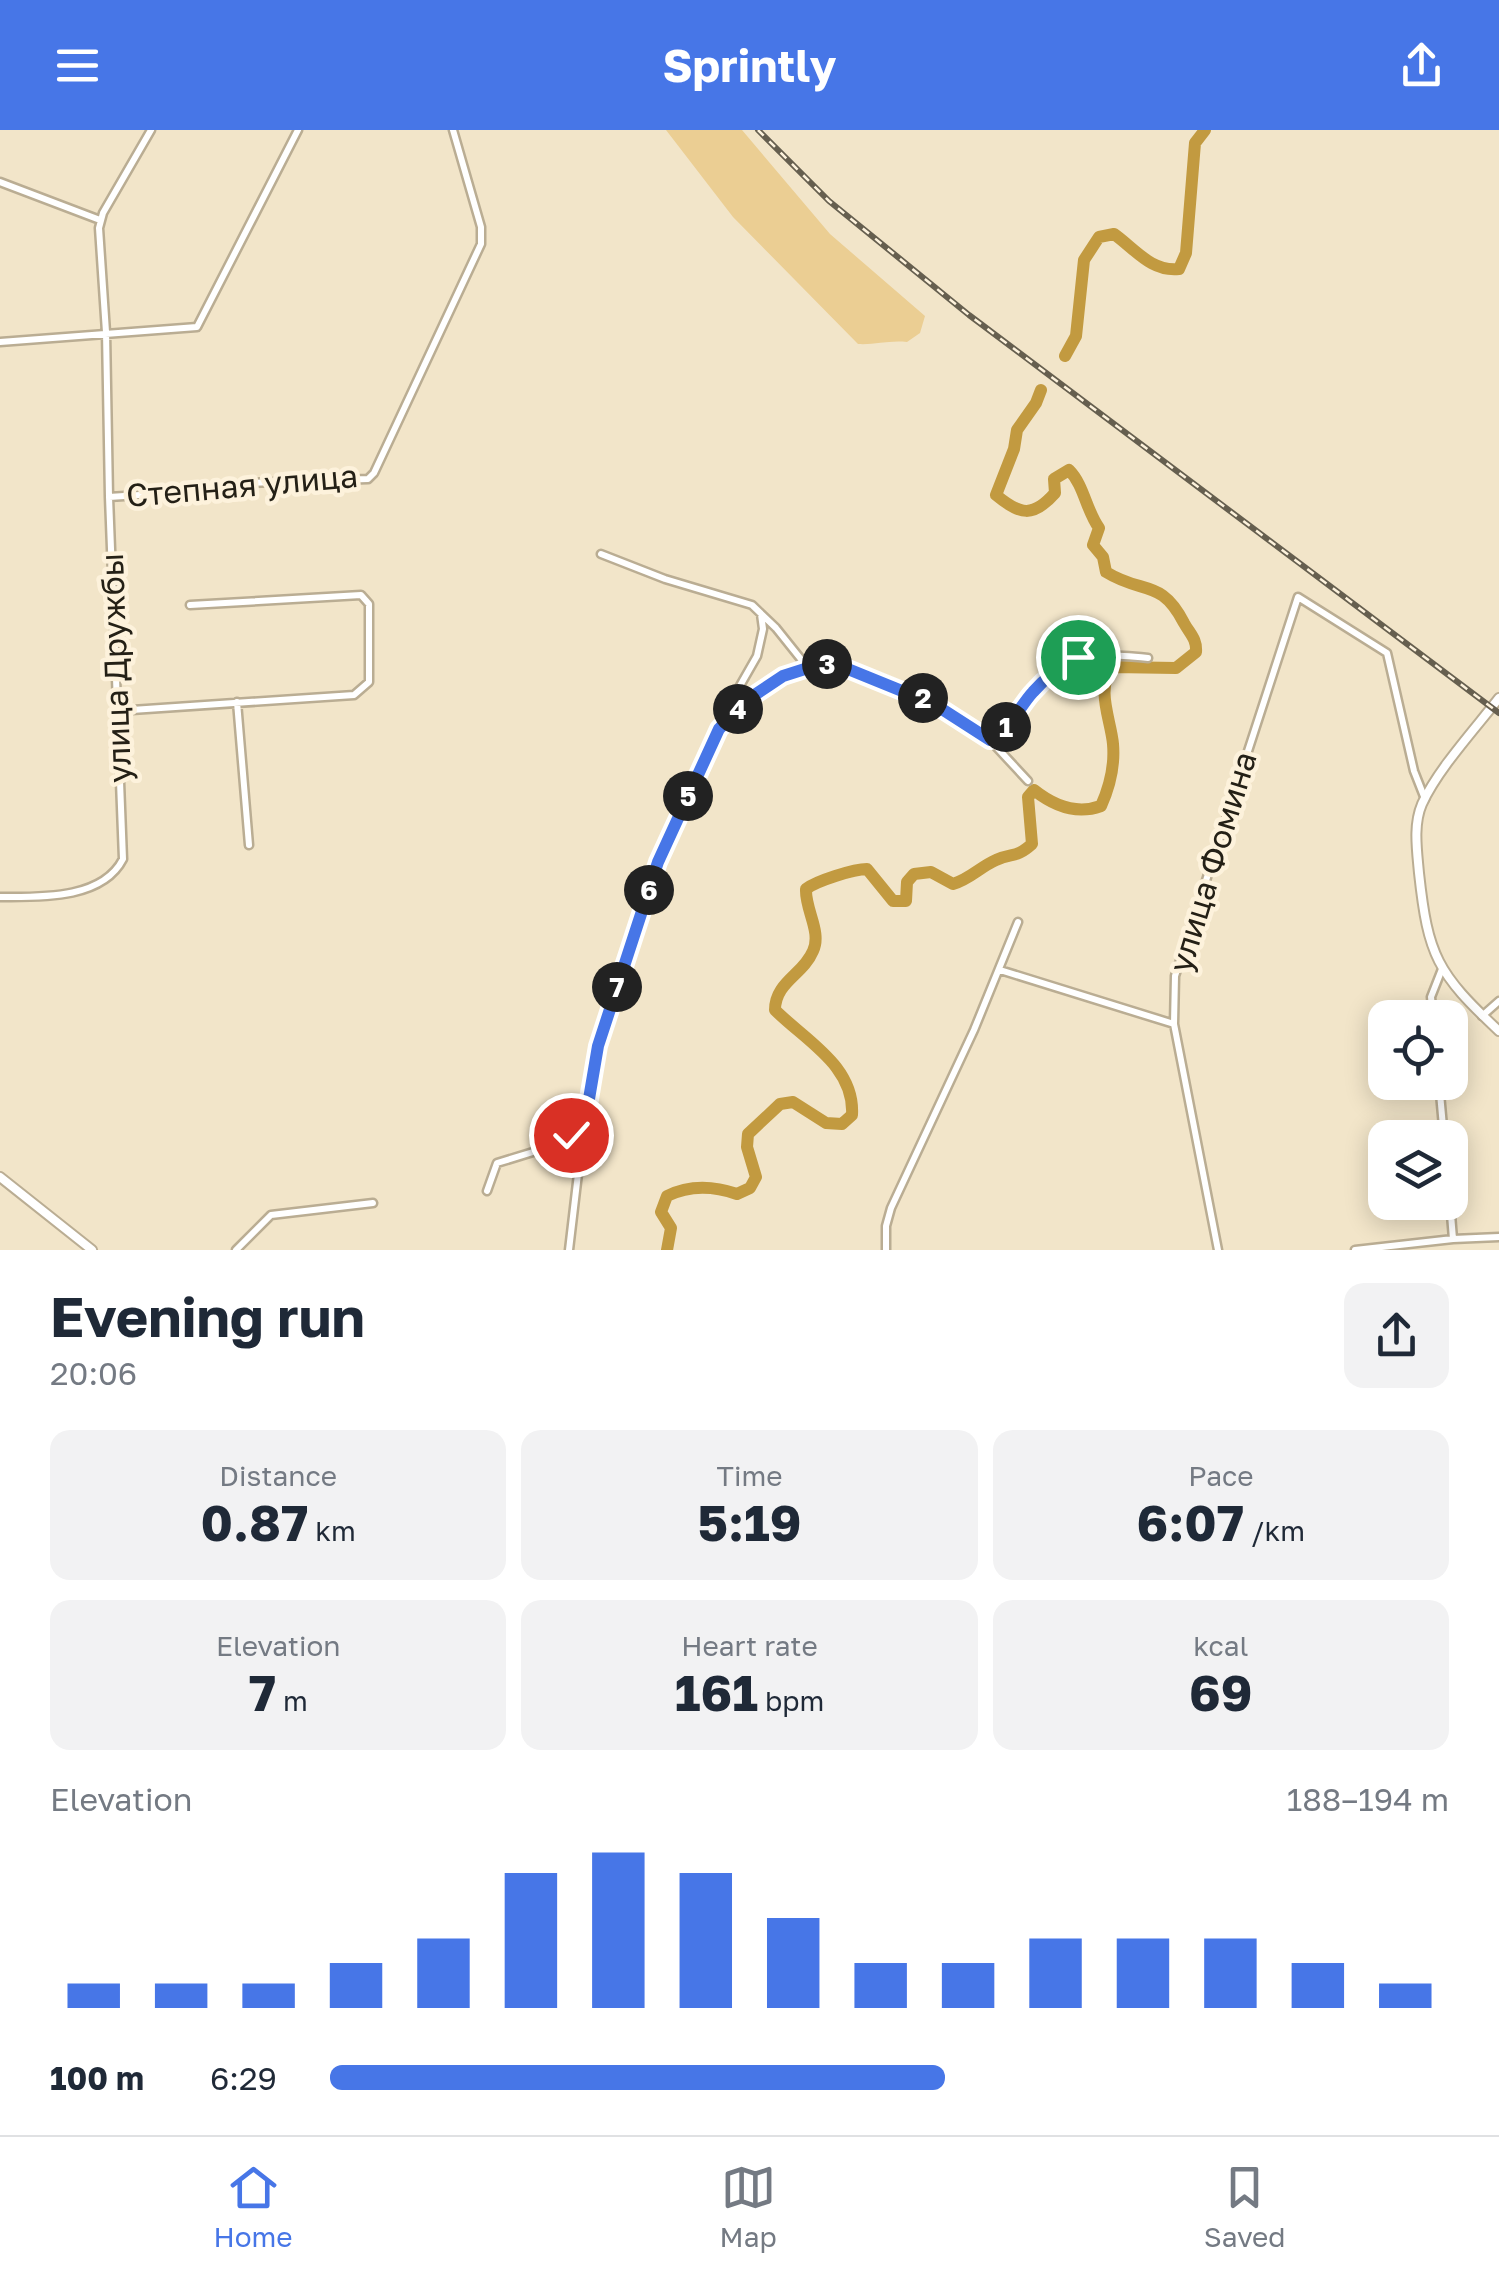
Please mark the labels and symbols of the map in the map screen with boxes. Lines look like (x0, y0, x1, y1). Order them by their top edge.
street label: Степная улица (124, 456, 359, 514)
street label: улица Дружбы (92, 552, 138, 784)
pin (1036, 615, 1121, 700)
pin: 3 (802, 639, 852, 689)
pin: 2 (898, 673, 948, 723)
pin: 4 (713, 684, 763, 734)
pin: 1 (981, 702, 1031, 752)
street label: улица Фомина (1160, 747, 1264, 977)
pin: 5 (663, 771, 713, 821)
pin: 6 (624, 865, 674, 915)
pin: 7 (592, 962, 642, 1012)
pin (529, 1093, 614, 1178)

